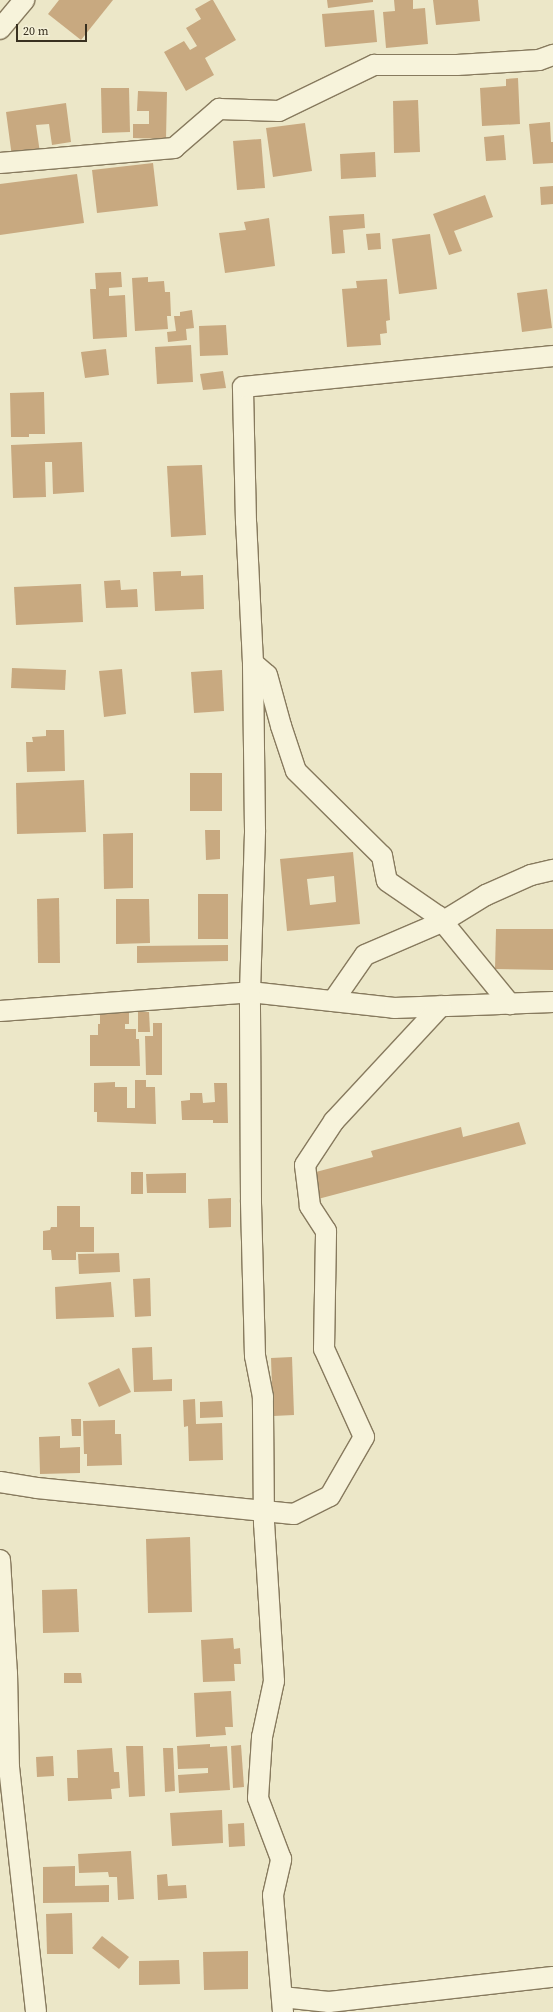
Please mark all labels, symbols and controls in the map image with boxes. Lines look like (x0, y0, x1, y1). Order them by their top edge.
scale bar (18, 16, 89, 42)
text: 20 m (23, 23, 49, 39)

